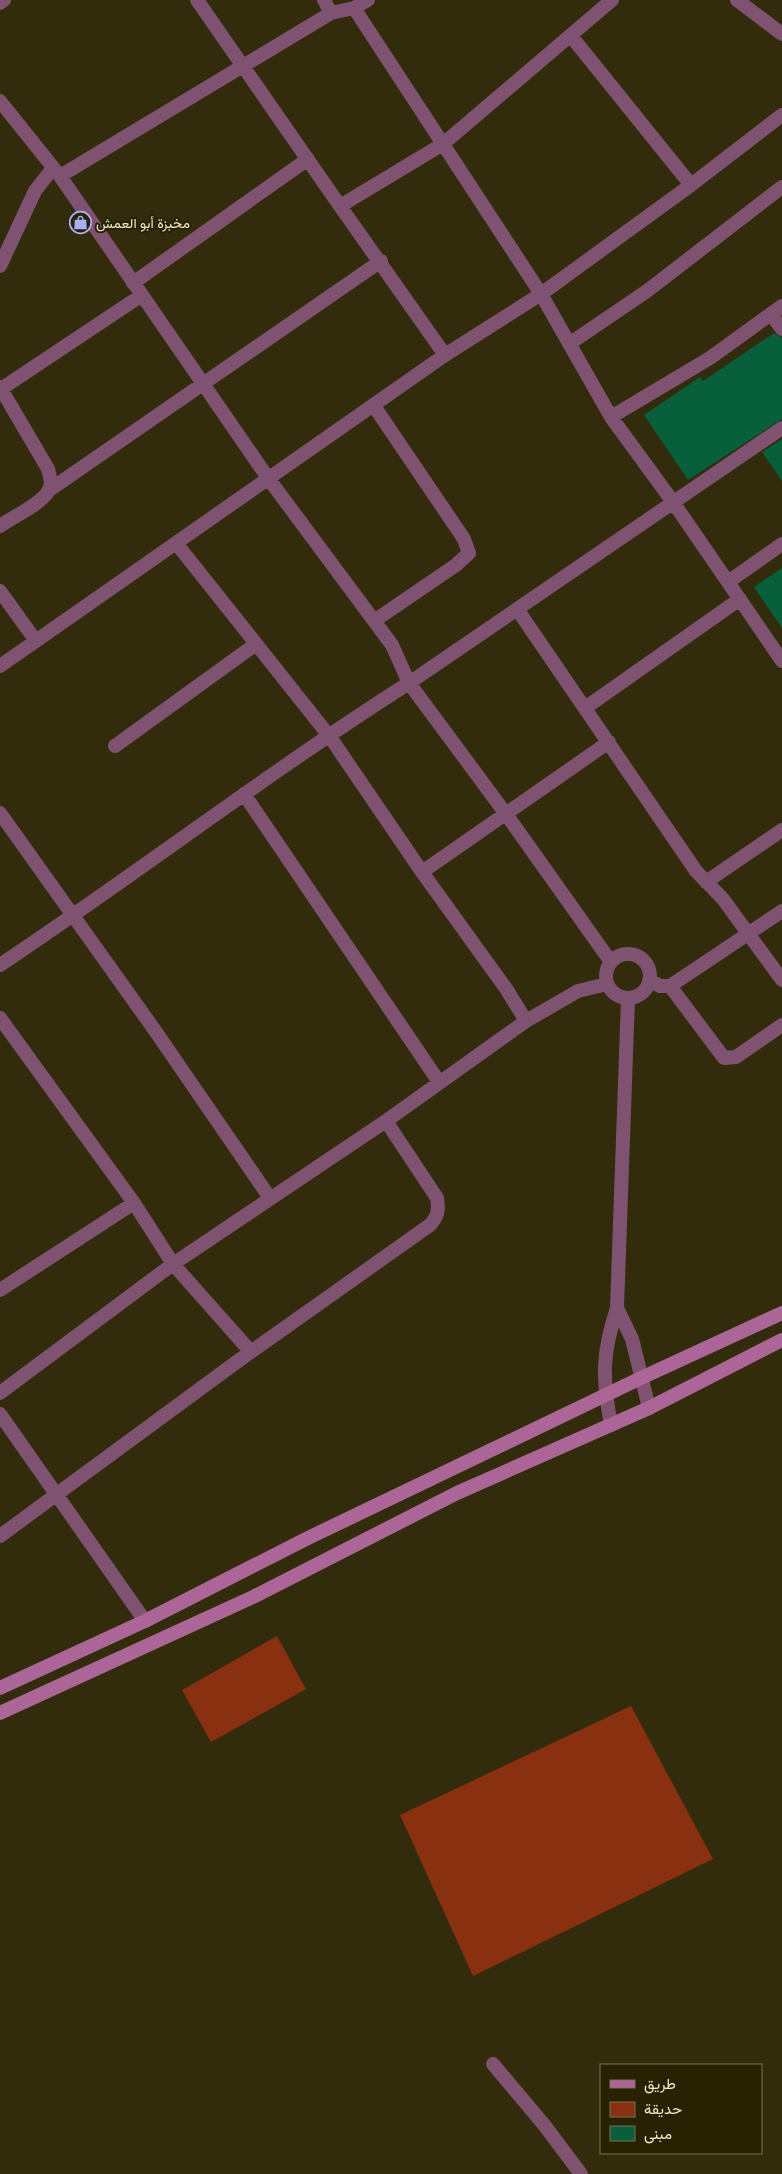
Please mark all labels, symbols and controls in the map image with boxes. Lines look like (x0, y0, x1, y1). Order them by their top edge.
shop icon: مخبزة أبو العمش (68, 211, 92, 235)
place label: مخبزة أبو العمش (96, 215, 190, 232)
legend (600, 2064, 762, 2154)
text: طريق (644, 2075, 676, 2094)
text: حديقة (644, 2100, 682, 2118)
text: مبنى (644, 2125, 672, 2144)

